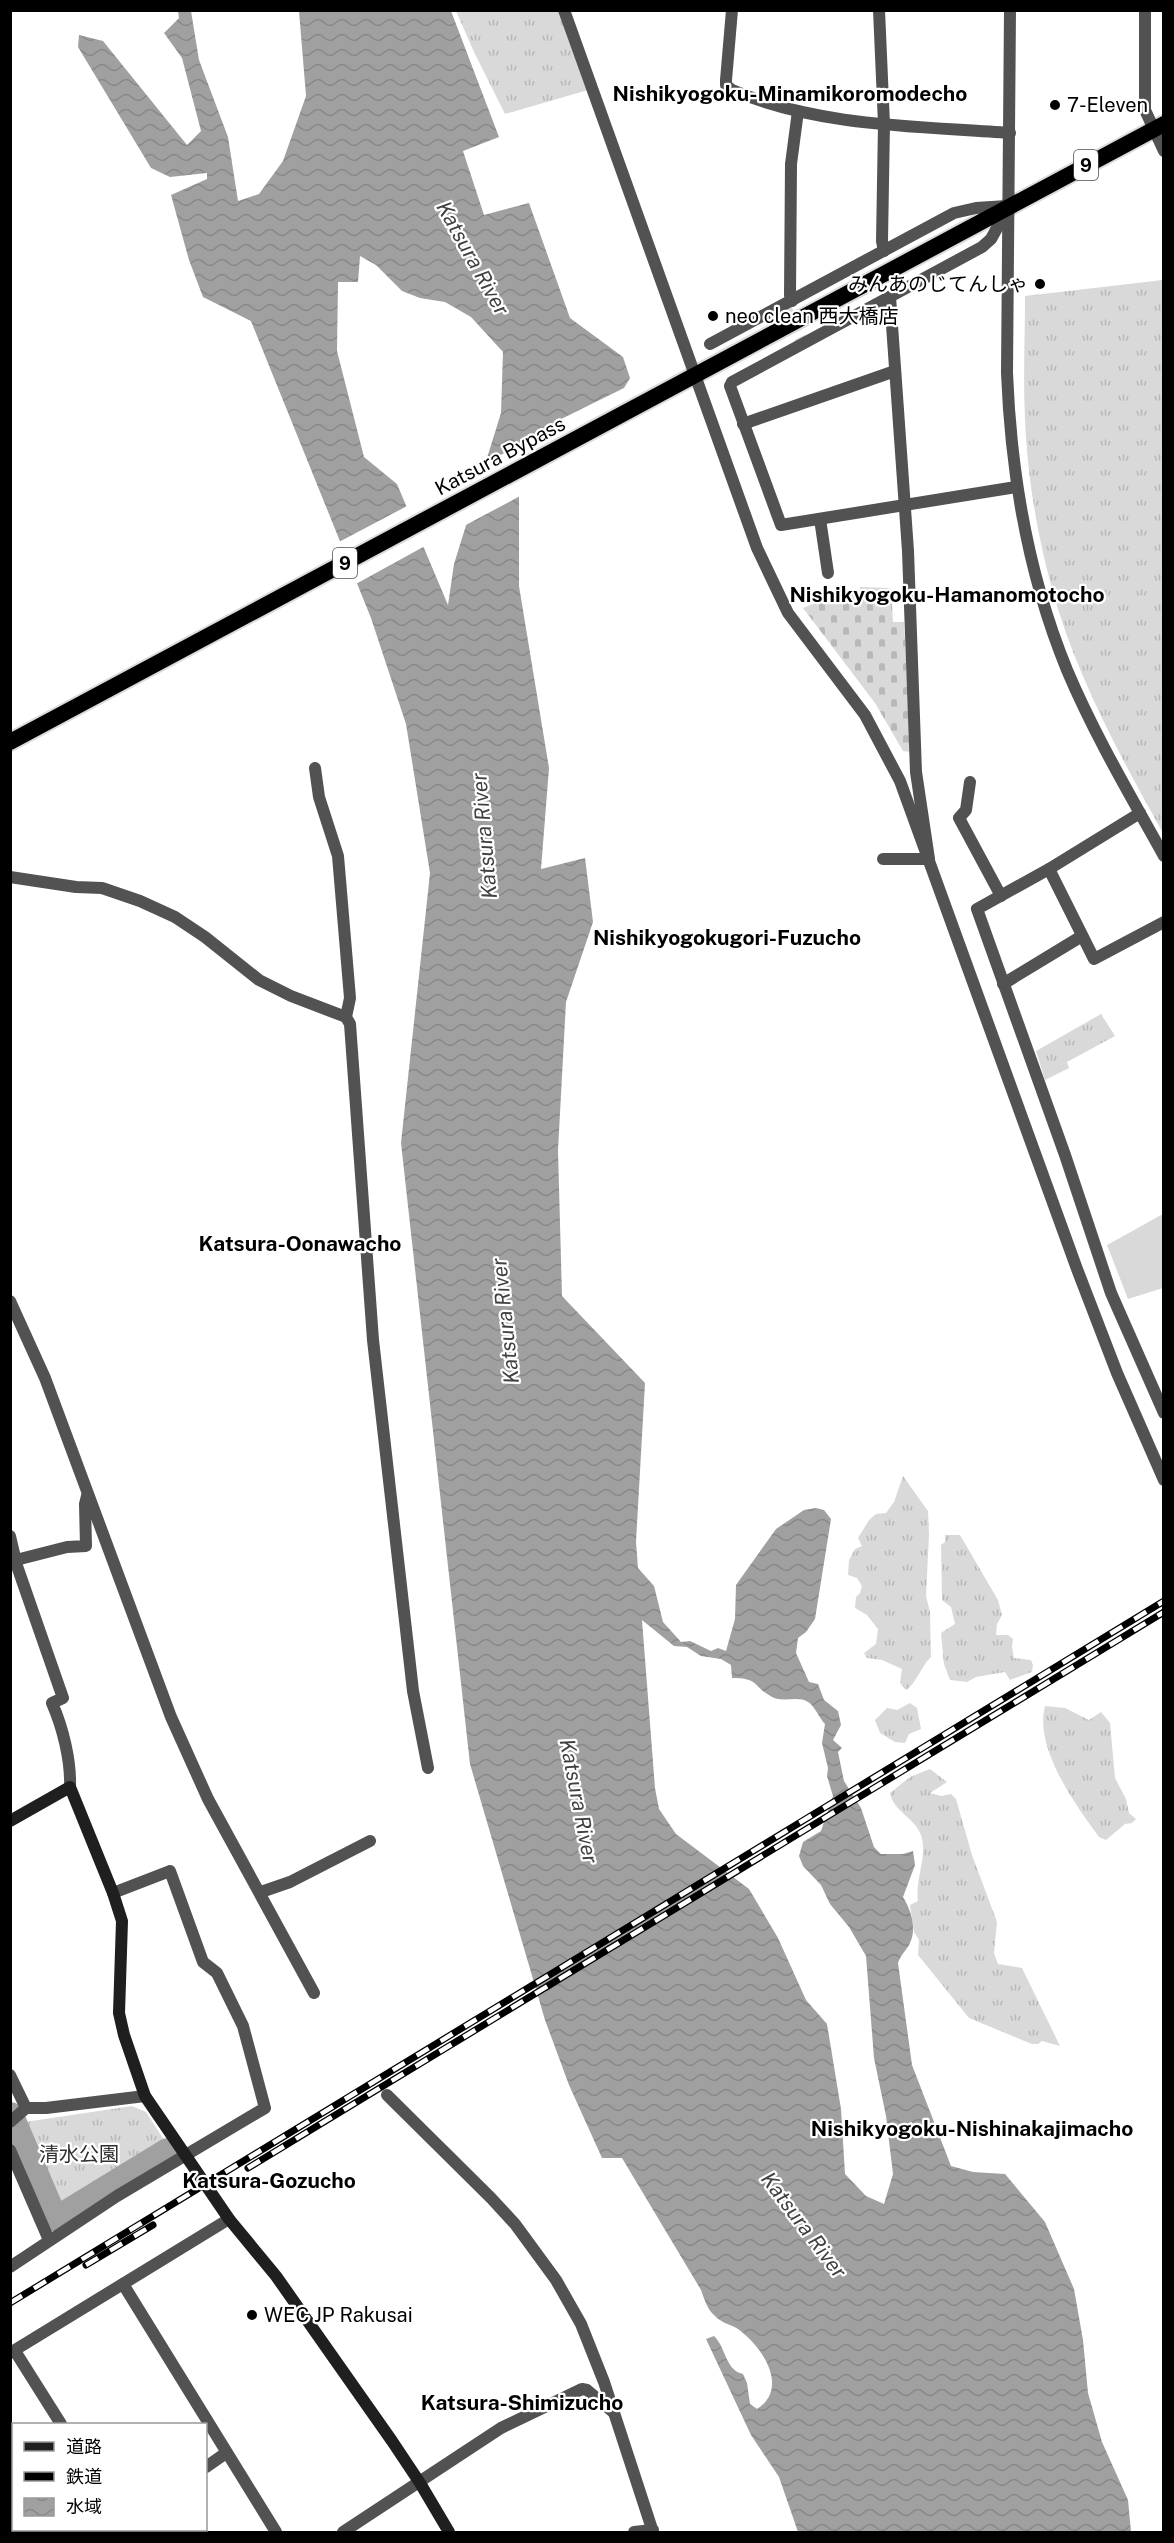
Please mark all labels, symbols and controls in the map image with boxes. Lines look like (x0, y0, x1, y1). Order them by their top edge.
district label: Nishikyogoku-Minamikoromodecho (613, 81, 967, 106)
place label: 7-Eleven (1067, 93, 1148, 117)
marker: 7-Eleven (1048, 98, 1062, 112)
road number: 9 (1074, 150, 1098, 180)
water label: Katsura River (431, 197, 515, 320)
place label: みんあのじてんしゃ (848, 272, 1028, 296)
marker: みんあのじてんしゃ (1033, 277, 1047, 291)
place label: neo clean 西大橋店 (725, 304, 899, 328)
marker: neo clean 西大橋店 (706, 309, 720, 323)
street label: Katsura Bypass (431, 412, 569, 500)
road number: 9 (333, 548, 357, 578)
district label: Nishikyogoku-Hamanomotocho (789, 582, 1105, 607)
water label: Katsura River (466, 771, 502, 900)
district label: Nishikyogokugori-Fuzucho (593, 925, 861, 950)
district label: Katsura-Oonawacho (199, 1231, 401, 1256)
water label: Katsura River (486, 1256, 524, 1385)
water label: Katsura River (555, 1737, 604, 1866)
district label: Nishikyogoku-Nishinakajimacho (811, 2116, 1133, 2141)
park label: 清水公園 (39, 2142, 119, 2166)
water label: Katsura River (756, 2167, 853, 2284)
district label: Katsura-Gozucho (182, 2168, 356, 2193)
place label: WEC JP Rakusai (264, 2303, 413, 2327)
marker: WEC JP Rakusai (245, 2308, 259, 2322)
district label: Katsura-Shimizucho (421, 2390, 623, 2415)
legend (12, 2423, 207, 2531)
text: 道路 (66, 2436, 102, 2457)
text: 鉄道 (66, 2466, 102, 2487)
text: 水域 (66, 2496, 102, 2517)

